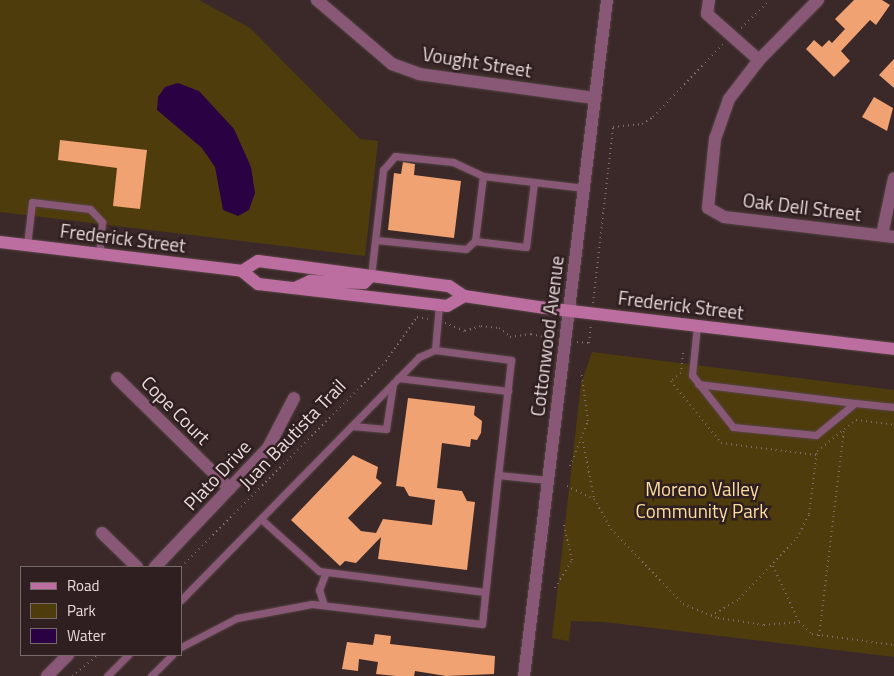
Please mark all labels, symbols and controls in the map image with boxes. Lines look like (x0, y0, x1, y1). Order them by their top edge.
street label: Vought Street (421, 42, 533, 82)
street label: Oak Dell Street (741, 188, 863, 226)
street label: Frederick Street (59, 219, 187, 257)
street label: Cottonwood Avenue (526, 254, 568, 418)
street label: Frederick Street (617, 286, 745, 324)
street label: Cope Court (137, 371, 215, 449)
street label: Juan Bautista Trail (234, 374, 350, 494)
street label: Plato Drive (179, 435, 255, 515)
park label: Moreno Valley Community Park (636, 478, 768, 522)
legend (20, 566, 182, 656)
text: Road (67, 574, 99, 597)
text: Park (67, 599, 96, 622)
text: Water (67, 624, 106, 647)

